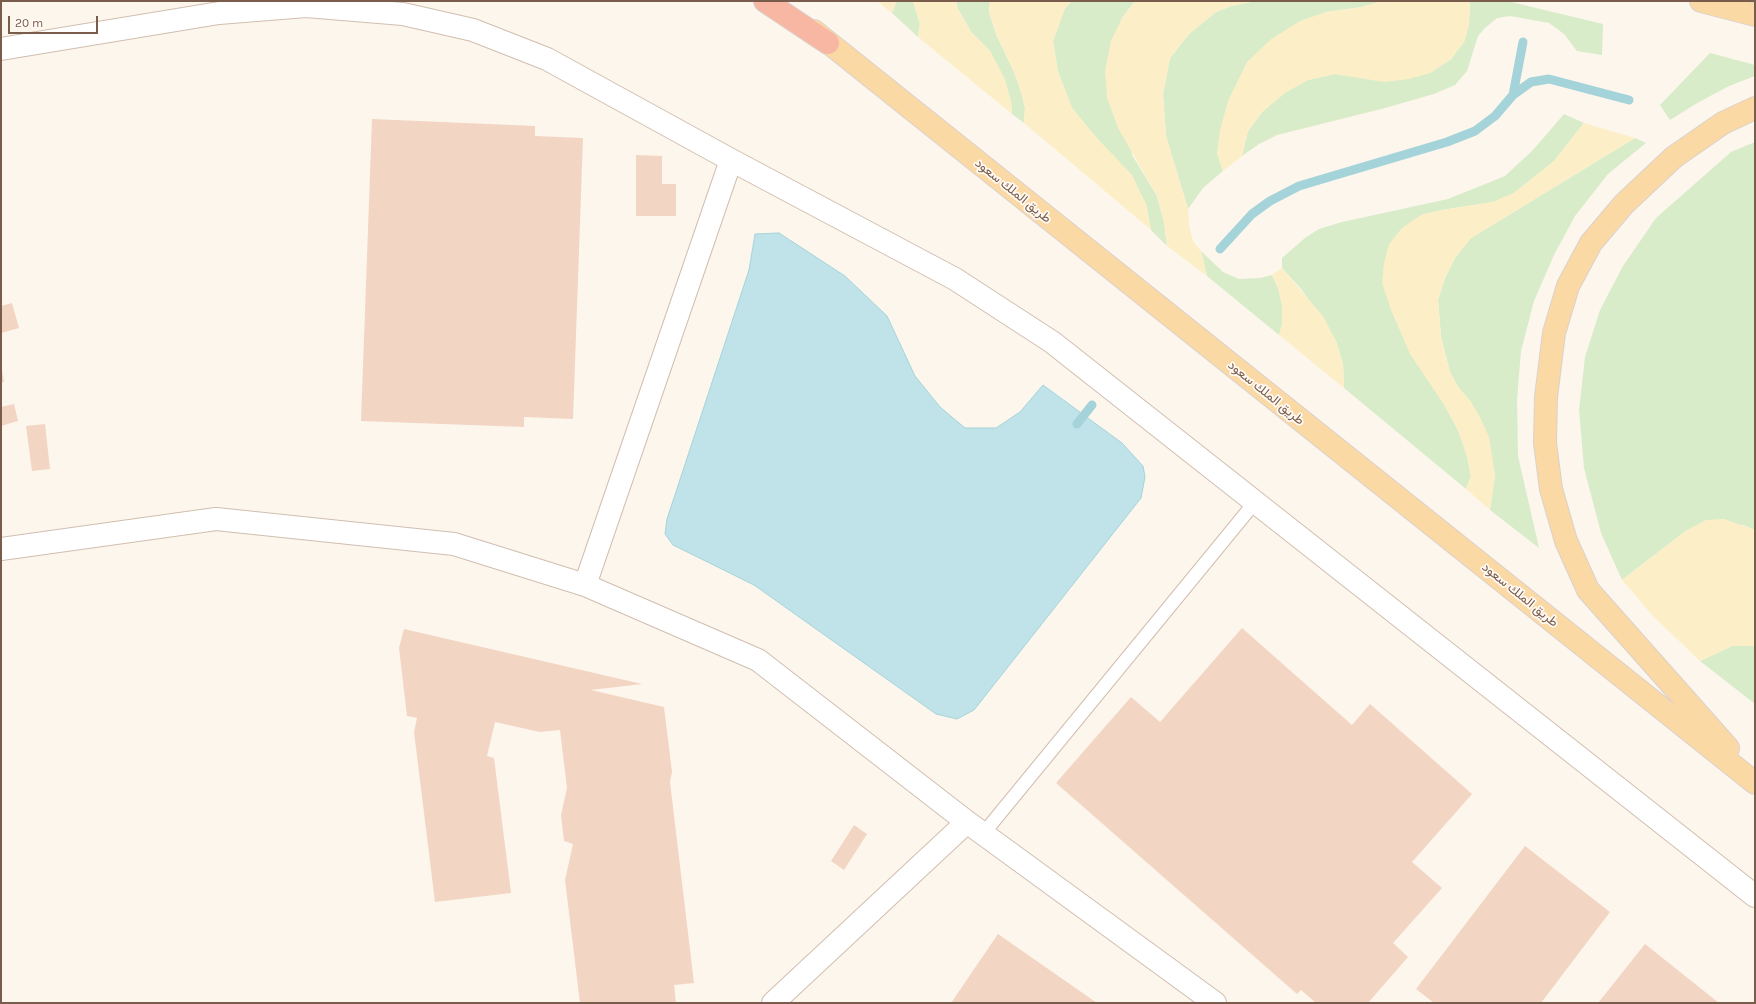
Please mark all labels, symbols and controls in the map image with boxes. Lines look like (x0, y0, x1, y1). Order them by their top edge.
scale bar (10, 8, 100, 34)
text: 20 m (15, 16, 43, 30)
street label: طريق الملك سعود (972, 155, 1054, 227)
street label: طريق الملك سعود (1225, 357, 1307, 429)
street label: طريق الملك سعود (1479, 559, 1561, 631)

